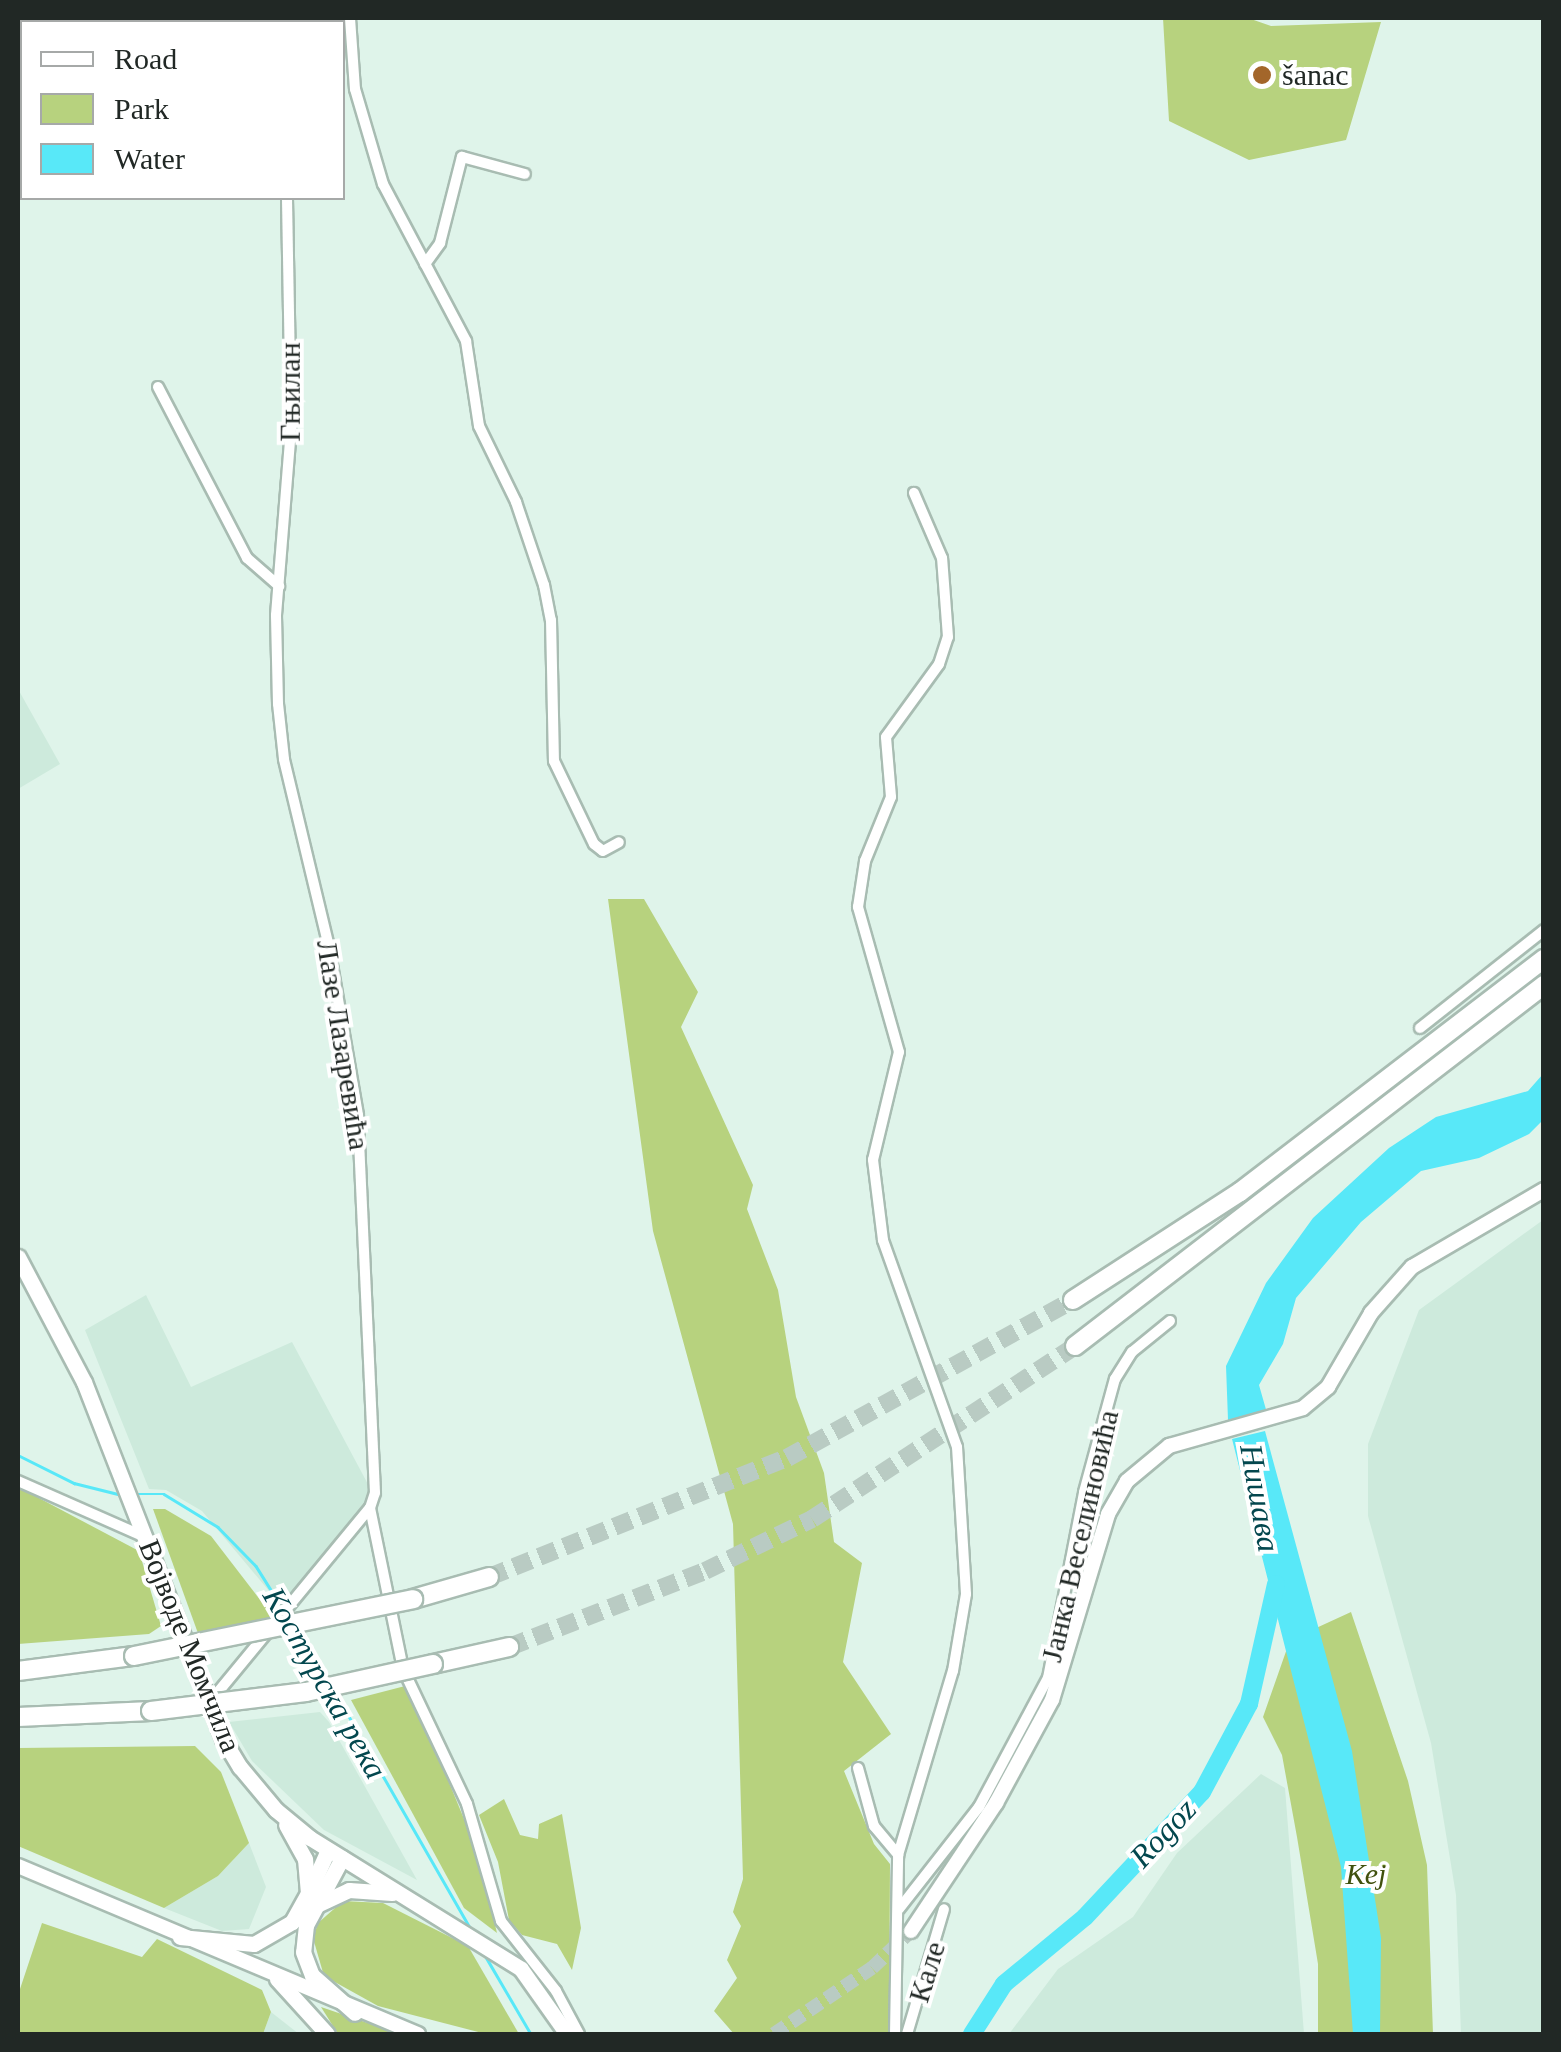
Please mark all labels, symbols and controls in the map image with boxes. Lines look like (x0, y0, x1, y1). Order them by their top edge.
legend (20, 20, 345, 200)
text: Road (114, 42, 177, 75)
place label: šanac (1282, 57, 1349, 93)
marker: šanac (1251, 64, 1273, 86)
text: Park (114, 92, 169, 125)
text: Water (114, 142, 185, 175)
street label: Гњилан (272, 342, 308, 442)
street label: Лазе Лазаревића (309, 937, 377, 1153)
street label: Јанка Веселиновића (1033, 1406, 1127, 1666)
water label: Нишава (1232, 1441, 1288, 1555)
street label: Војводе Момчила (131, 1534, 249, 1758)
water label: Костурска река (255, 1580, 395, 1786)
water label: Rogoz (1122, 1791, 1204, 1875)
park label: Кеј (1346, 1856, 1386, 1892)
street label: Кале (901, 1937, 953, 2007)

